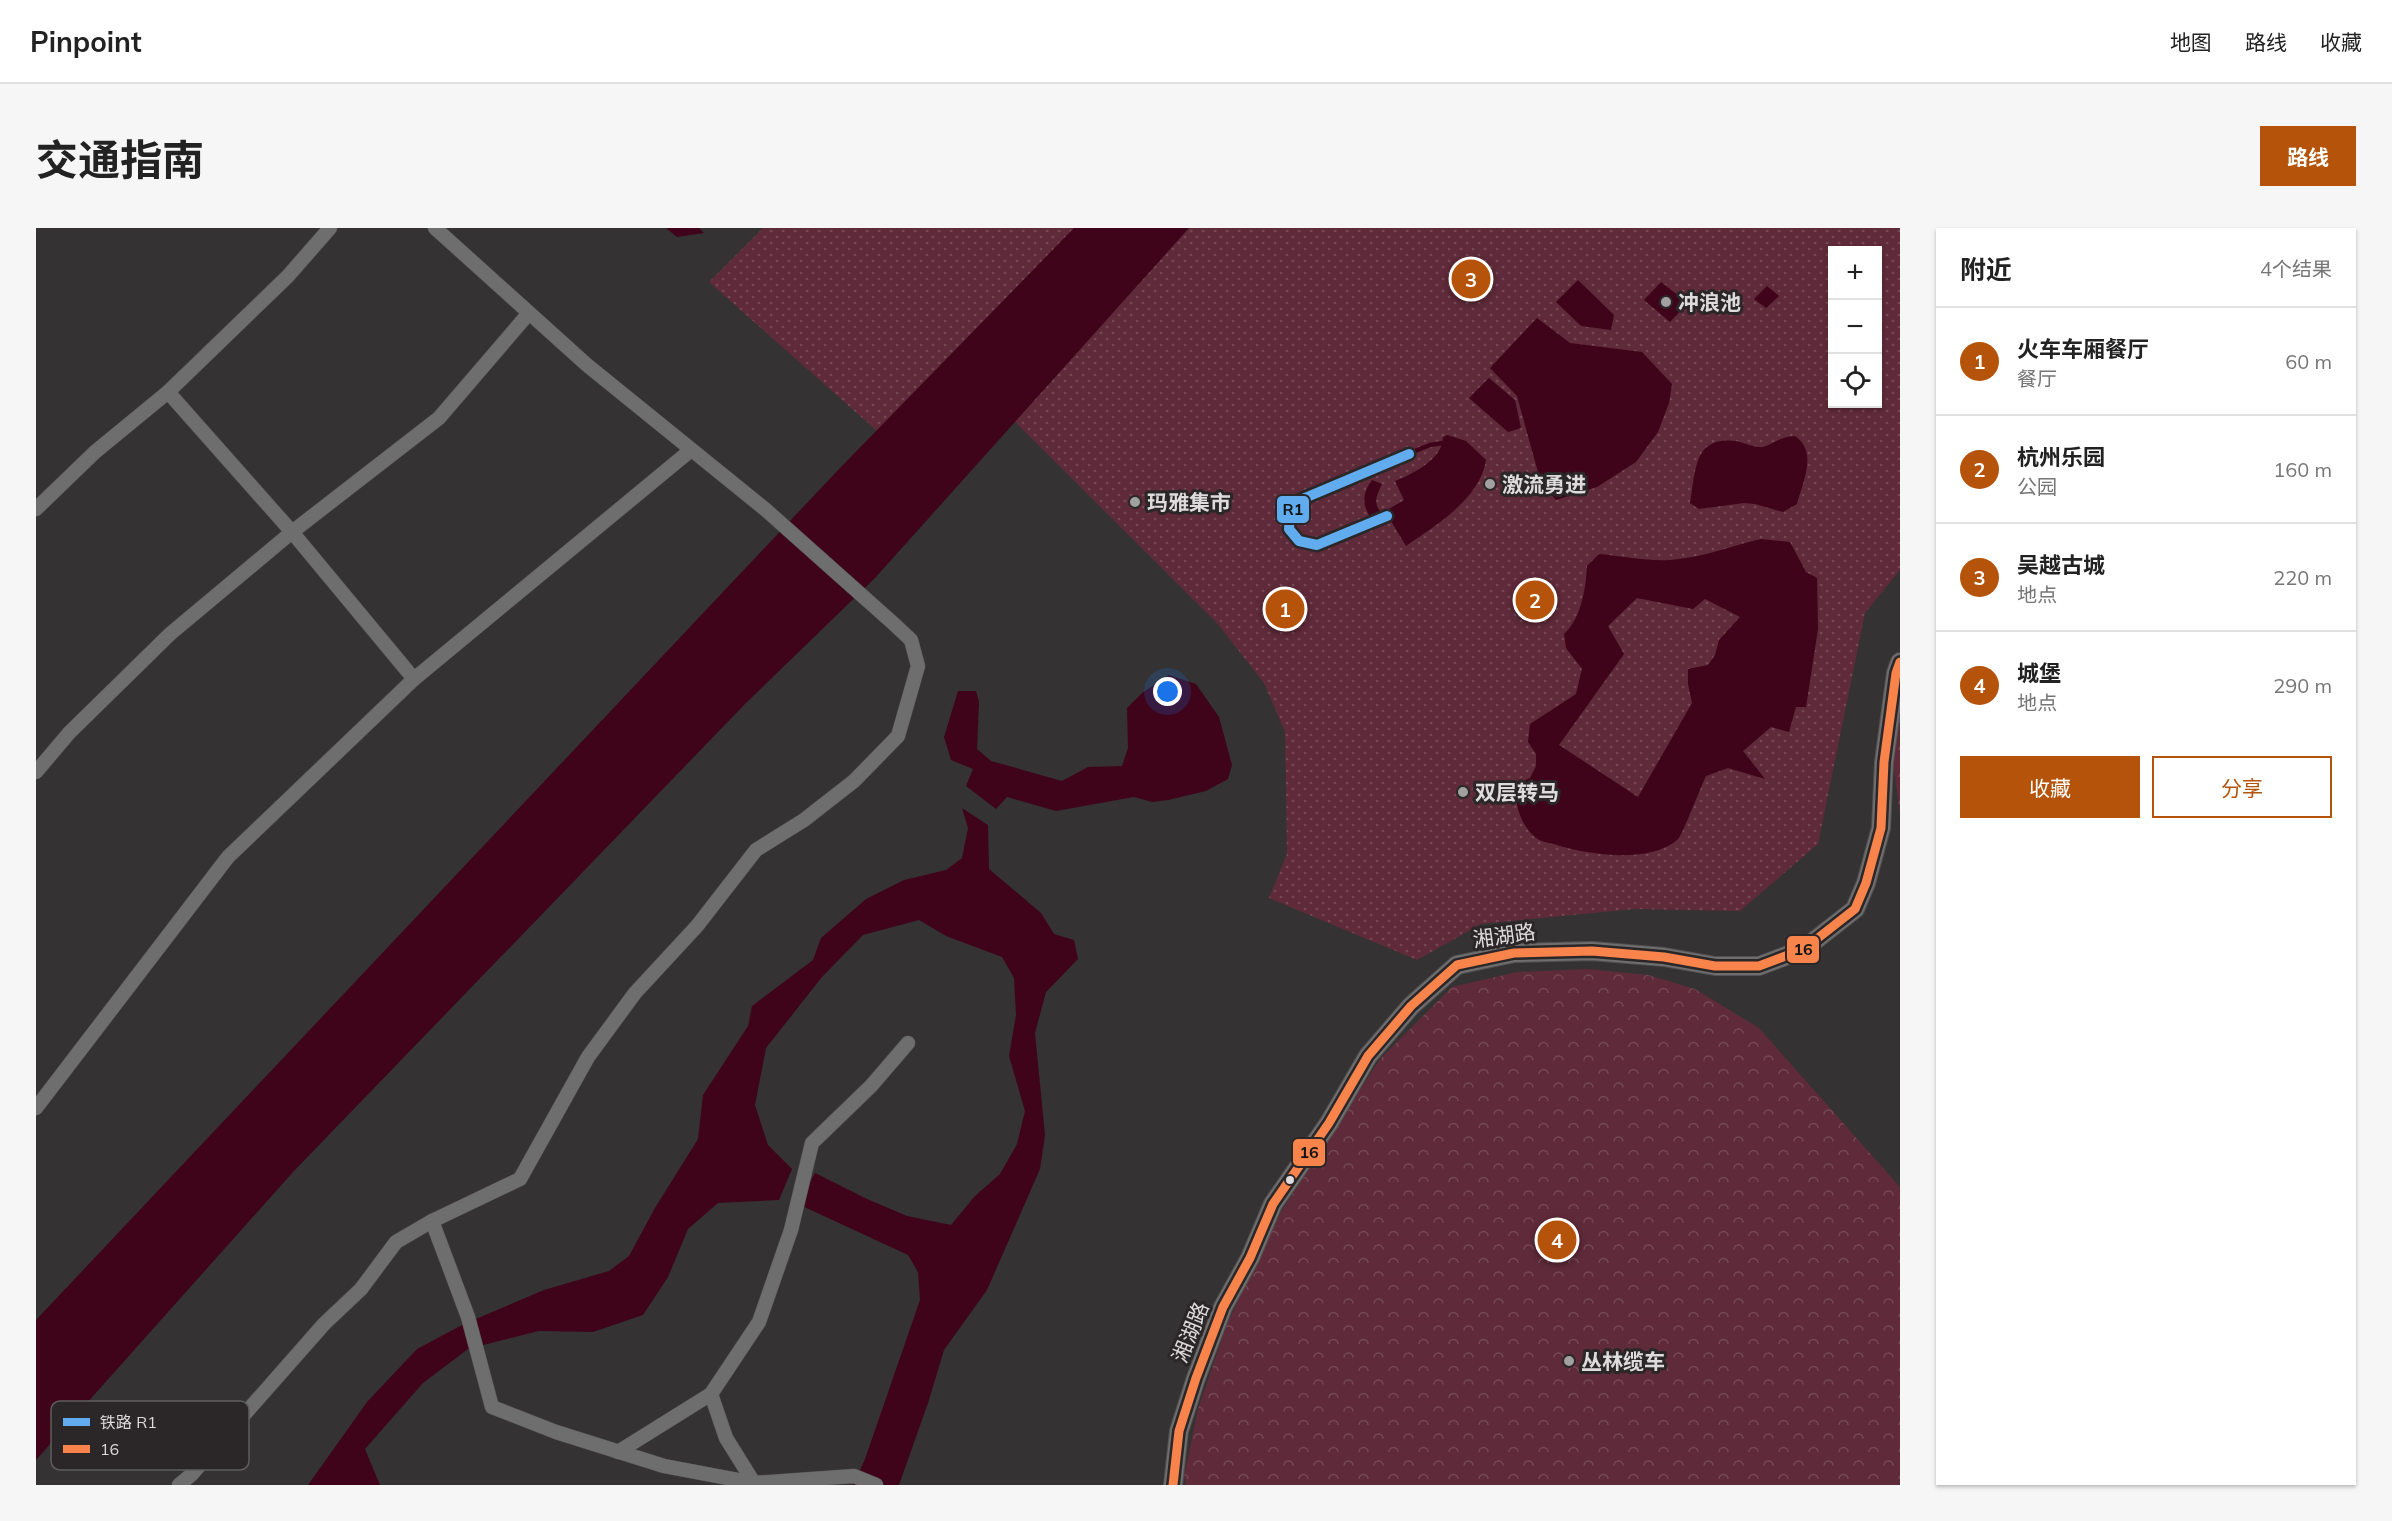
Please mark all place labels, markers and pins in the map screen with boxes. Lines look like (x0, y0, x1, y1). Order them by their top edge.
pin: 3 (1452, 256, 1490, 302)
place label: 冲浪池 (1678, 289, 1741, 315)
marker: 冲浪池 (1659, 295, 1673, 309)
place label: 激流勇进 (1502, 471, 1586, 497)
marker: 激流勇进 (1483, 477, 1497, 491)
place label: 玛雅集市 (1147, 489, 1231, 515)
marker: 玛雅集市 (1128, 495, 1142, 509)
pin: 2 (1516, 578, 1554, 622)
pin: 1 (1266, 586, 1304, 632)
place label: 双层转马 (1475, 779, 1559, 805)
marker: 双层转马 (1456, 785, 1470, 799)
unlabelled marker (1284, 1174, 1296, 1186)
pin: 4 (1538, 1218, 1576, 1262)
place label: 丛林缆车 (1581, 1348, 1665, 1374)
marker: 丛林缆车 (1562, 1354, 1576, 1368)

